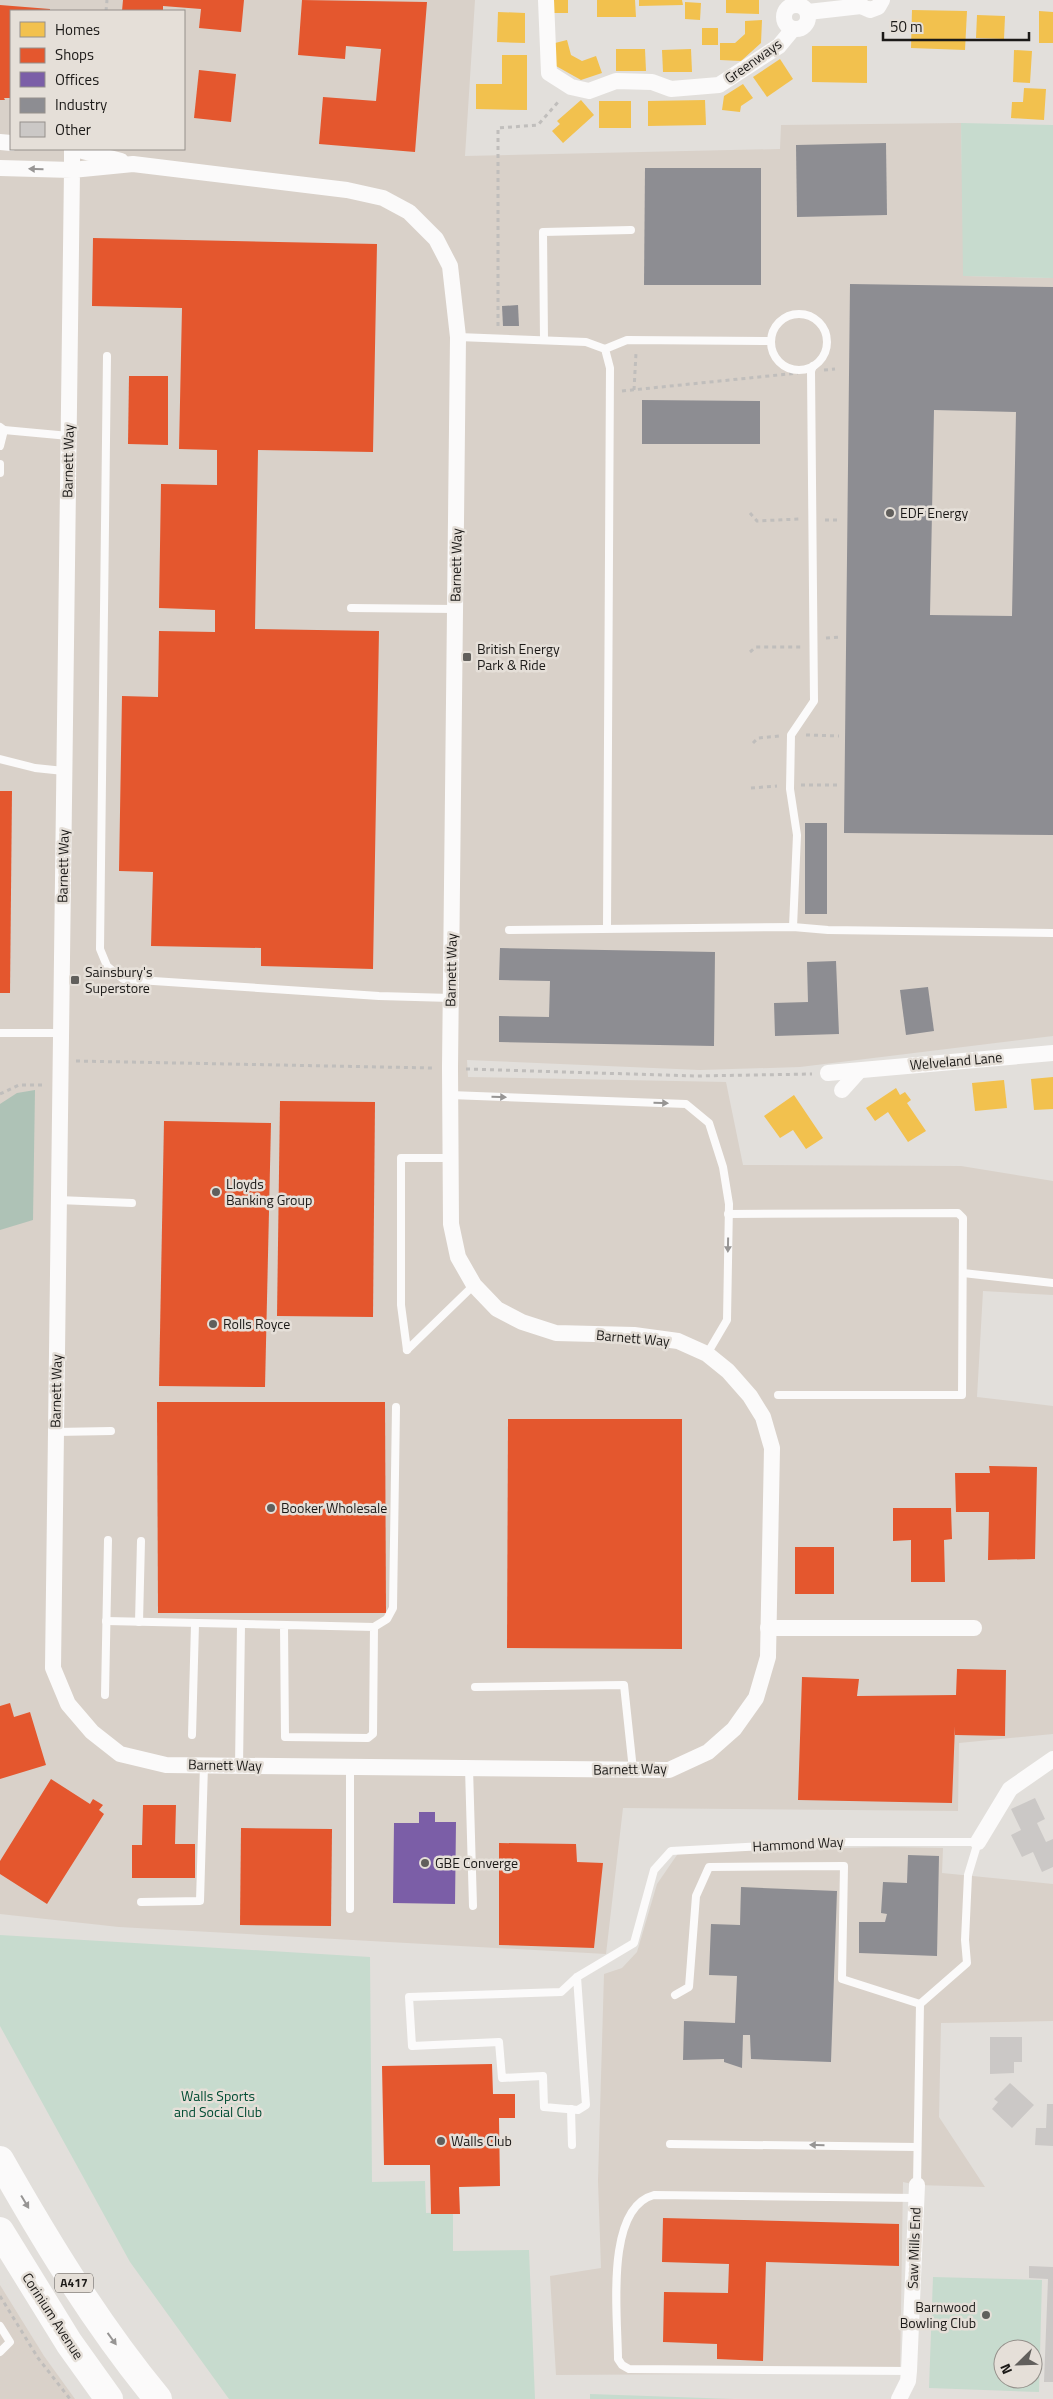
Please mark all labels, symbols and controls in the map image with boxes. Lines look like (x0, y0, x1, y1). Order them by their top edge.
legend (10, 10, 185, 150)
scale bar (883, 10, 1029, 42)
text: 50 m (890, 15, 923, 38)
text: Homes (55, 18, 100, 41)
street label: Greenways (720, 33, 786, 88)
text: Shops (55, 43, 94, 66)
text: Offices (55, 68, 99, 91)
text: Industry (55, 93, 107, 116)
text: Other (55, 118, 91, 141)
one-way arrow (28, 165, 44, 173)
street label: Barnett Way (56, 424, 79, 498)
place label: EDF Energy (900, 502, 968, 523)
marker: EDF Energy (884, 507, 896, 519)
street label: Barnett Way (444, 528, 467, 602)
place label: British Energy Park & Ride (477, 638, 560, 675)
marker: British Energy Park & Ride (461, 651, 473, 663)
street label: Barnett Way (51, 829, 74, 903)
street label: Barnett Way (439, 933, 462, 1007)
place label: Sainsbury's Superstore (85, 961, 152, 998)
marker: Sainsbury's Superstore (69, 974, 81, 986)
street label: Welveland Lane (909, 1046, 1003, 1075)
one-way arrow (491, 1093, 507, 1101)
one-way arrow (653, 1099, 669, 1107)
place label: Lloyds Banking Group (226, 1173, 312, 1210)
marker: Lloyds Banking Group (210, 1186, 222, 1198)
one-way arrow (724, 1238, 732, 1254)
place label: Rolls Royce (223, 1313, 290, 1334)
marker: Rolls Royce (207, 1318, 219, 1330)
street label: Barnett Way (595, 1324, 671, 1351)
street label: Barnett Way (44, 1354, 67, 1428)
place label: Booker Wholesale (281, 1497, 387, 1518)
marker: Booker Wholesale (265, 1502, 277, 1514)
street label: Barnett Way (188, 1753, 262, 1776)
street label: Barnett Way (593, 1757, 667, 1780)
street label: Hammond Way (752, 1831, 844, 1856)
place label: GBE Converge (435, 1852, 518, 1873)
marker: GBE Converge (419, 1857, 431, 1869)
park label: Walls Sports and Social Club (174, 2085, 262, 2122)
place label: Walls Club (451, 2130, 512, 2151)
marker: Walls Club (435, 2135, 447, 2147)
one-way arrow (809, 2141, 825, 2149)
one-way arrow (20, 2195, 29, 2209)
street label: Saw Mills End (902, 2207, 925, 2289)
street label: Corinium Avenue (18, 2268, 89, 2363)
road number: A417 (55, 2274, 93, 2292)
place label: Barnwood Bowling Club (900, 2296, 976, 2333)
marker: Barnwood Bowling Club (980, 2309, 992, 2321)
one-way arrow (107, 2332, 117, 2346)
north arrow (993, 2339, 1043, 2389)
text: N (994, 2361, 1017, 2378)

